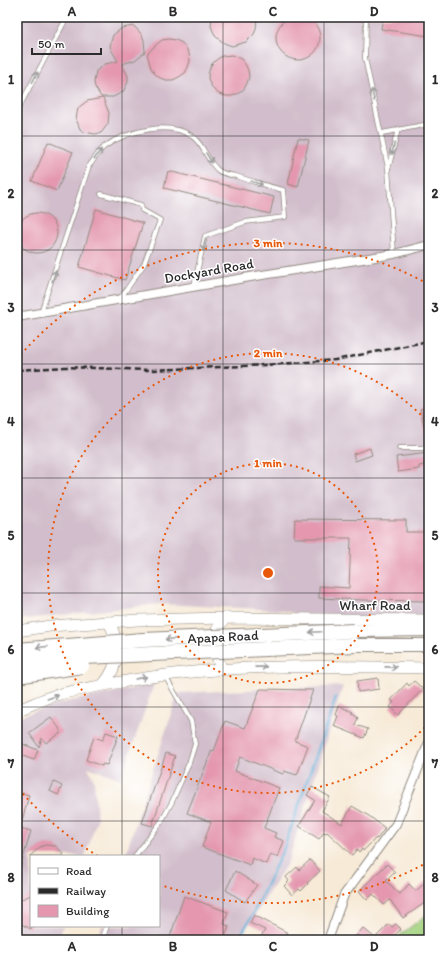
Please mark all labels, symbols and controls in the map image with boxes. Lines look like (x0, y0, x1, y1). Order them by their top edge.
text: A (67, 4, 77, 19)
text: B (169, 4, 178, 19)
text: C (269, 4, 278, 19)
text: D (370, 4, 379, 19)
scale bar (32, 30, 101, 56)
text: 50 m (38, 37, 64, 51)
one-way arrow (32, 71, 39, 83)
text: 1 (8, 72, 14, 87)
text: 1 (432, 72, 438, 87)
one-way arrow (368, 89, 376, 102)
one-way arrow (389, 142, 397, 155)
one-way arrow (94, 149, 103, 160)
one-way arrow (205, 152, 213, 164)
one-way arrow (250, 180, 263, 187)
text: 2 (8, 186, 15, 201)
text: 2 (432, 186, 439, 201)
text: 3 min (254, 236, 283, 250)
one-way arrow (199, 238, 207, 251)
street label: Dockyard Road (163, 255, 255, 287)
one-way arrow (51, 269, 58, 282)
text: 3 (7, 300, 15, 315)
text: 3 (431, 300, 439, 315)
text: 2 min (254, 346, 283, 360)
text: 4 (7, 414, 15, 429)
text: 4 (431, 414, 439, 429)
text: 1 min (254, 456, 283, 470)
text: 5 (8, 528, 15, 543)
text: 5 (432, 528, 439, 543)
centre of rings (261, 566, 275, 580)
street label: Wharf Road (339, 597, 411, 614)
street label: Apapa Road (187, 627, 259, 647)
one-way arrow (309, 629, 322, 636)
one-way arrow (165, 635, 178, 643)
text: 6 (8, 642, 15, 657)
text: 6 (432, 642, 439, 657)
one-way arrow (36, 644, 49, 651)
one-way arrow (254, 663, 267, 671)
one-way arrow (384, 663, 397, 671)
one-way arrow (135, 674, 148, 682)
one-way arrow (47, 692, 59, 700)
text: 7 (7, 756, 15, 771)
text: 7 (431, 756, 439, 771)
legend (30, 855, 160, 927)
text: Road (66, 864, 92, 878)
text: 8 (7, 870, 15, 885)
text: 8 (431, 870, 439, 885)
text: Railway (66, 884, 106, 898)
text: Building (66, 904, 110, 918)
text: A (67, 939, 77, 954)
text: B (169, 939, 178, 954)
text: C (269, 939, 278, 954)
text: D (370, 939, 379, 954)

